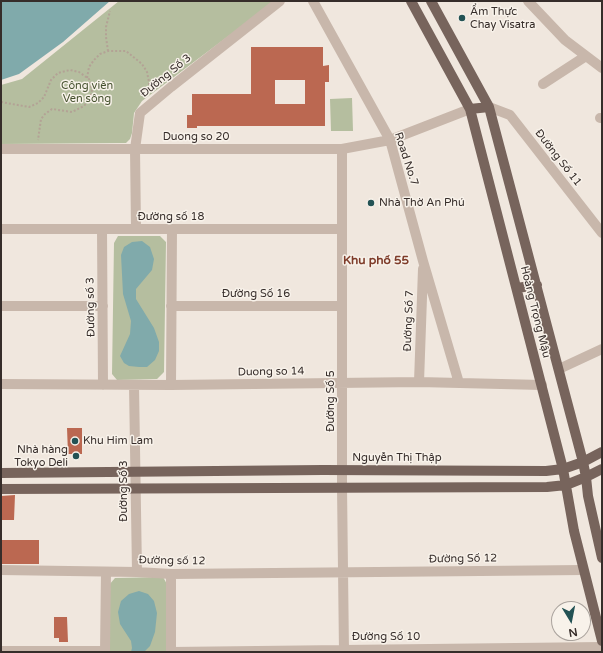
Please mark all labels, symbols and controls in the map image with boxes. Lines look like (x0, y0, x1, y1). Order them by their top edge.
place label: Ẩm Thực Chay Visatra (470, 5, 535, 31)
marker: Ẩm Thực Chay Visatra (457, 13, 467, 23)
street label: Đường Số 3 (138, 52, 194, 100)
park label: Công viên Ven sông (61, 79, 113, 105)
street label: Đường Số 11 (532, 127, 584, 189)
street label: Duong so 20 (163, 130, 229, 144)
street label: Road No.7 (391, 131, 421, 187)
place label: Nhà Thờ An Phú (379, 196, 465, 210)
marker: Nhà Thờ An Phú (366, 198, 376, 208)
street label: Đường số 18 (138, 210, 204, 224)
district label: Khu phố 55 (343, 254, 409, 268)
street label: Hoàng Trọng Mậu (517, 265, 553, 359)
street label: Đường số 3 (84, 277, 98, 337)
street label: Đường Số 16 (222, 287, 290, 301)
street label: Đường Số 7 (401, 290, 417, 352)
street label: Duong so 14 (238, 365, 304, 379)
street label: Đường Số 5 (324, 370, 338, 432)
place label: Khu Him Lam (83, 434, 153, 448)
marker: Khu Him Lam (70, 436, 80, 446)
place label: Nhà hàng Tokyo Deli (14, 443, 68, 469)
marker: Nhà hàng Tokyo Deli (71, 451, 81, 461)
street label: Nguyễn Thị Thập (352, 451, 442, 465)
street label: Đường Số 3 (117, 460, 131, 522)
street label: Đường Số 12 (429, 552, 497, 566)
street label: Đường số 12 (138, 554, 206, 568)
north arrow (551, 601, 591, 641)
text: N (568, 625, 578, 639)
street label: Đường Số 10 (352, 630, 420, 644)

